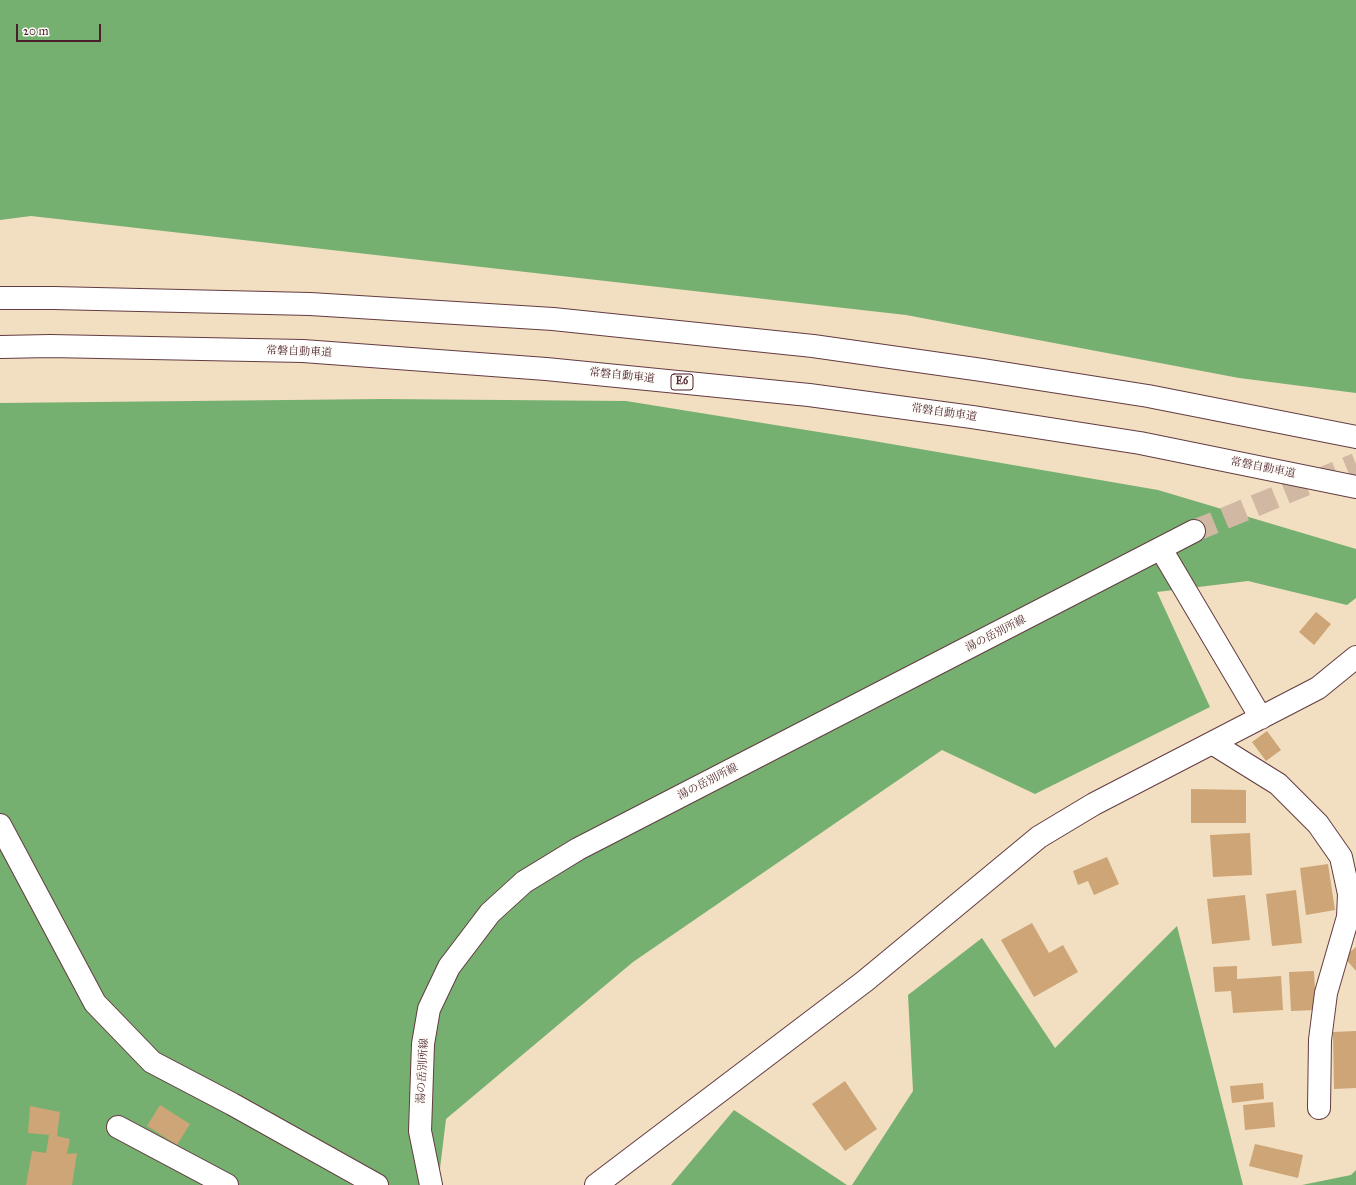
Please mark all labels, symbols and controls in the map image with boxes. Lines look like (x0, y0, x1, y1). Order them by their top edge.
scale bar (18, 16, 103, 42)
text: 20 m (23, 24, 49, 38)
street label: 常磐自動車道 (266, 344, 332, 360)
street label: 常磐自動車道 (588, 366, 656, 386)
road number: E6 (671, 374, 693, 390)
street label: 常磐自動車道 (910, 402, 978, 424)
street label: 常磐自動車道 (1229, 455, 1297, 481)
street label: 湯の岳別所線 (964, 613, 1028, 655)
street label: 湯の岳別所線 (676, 761, 740, 803)
street label: 湯の岳別所線 (415, 1038, 431, 1104)

